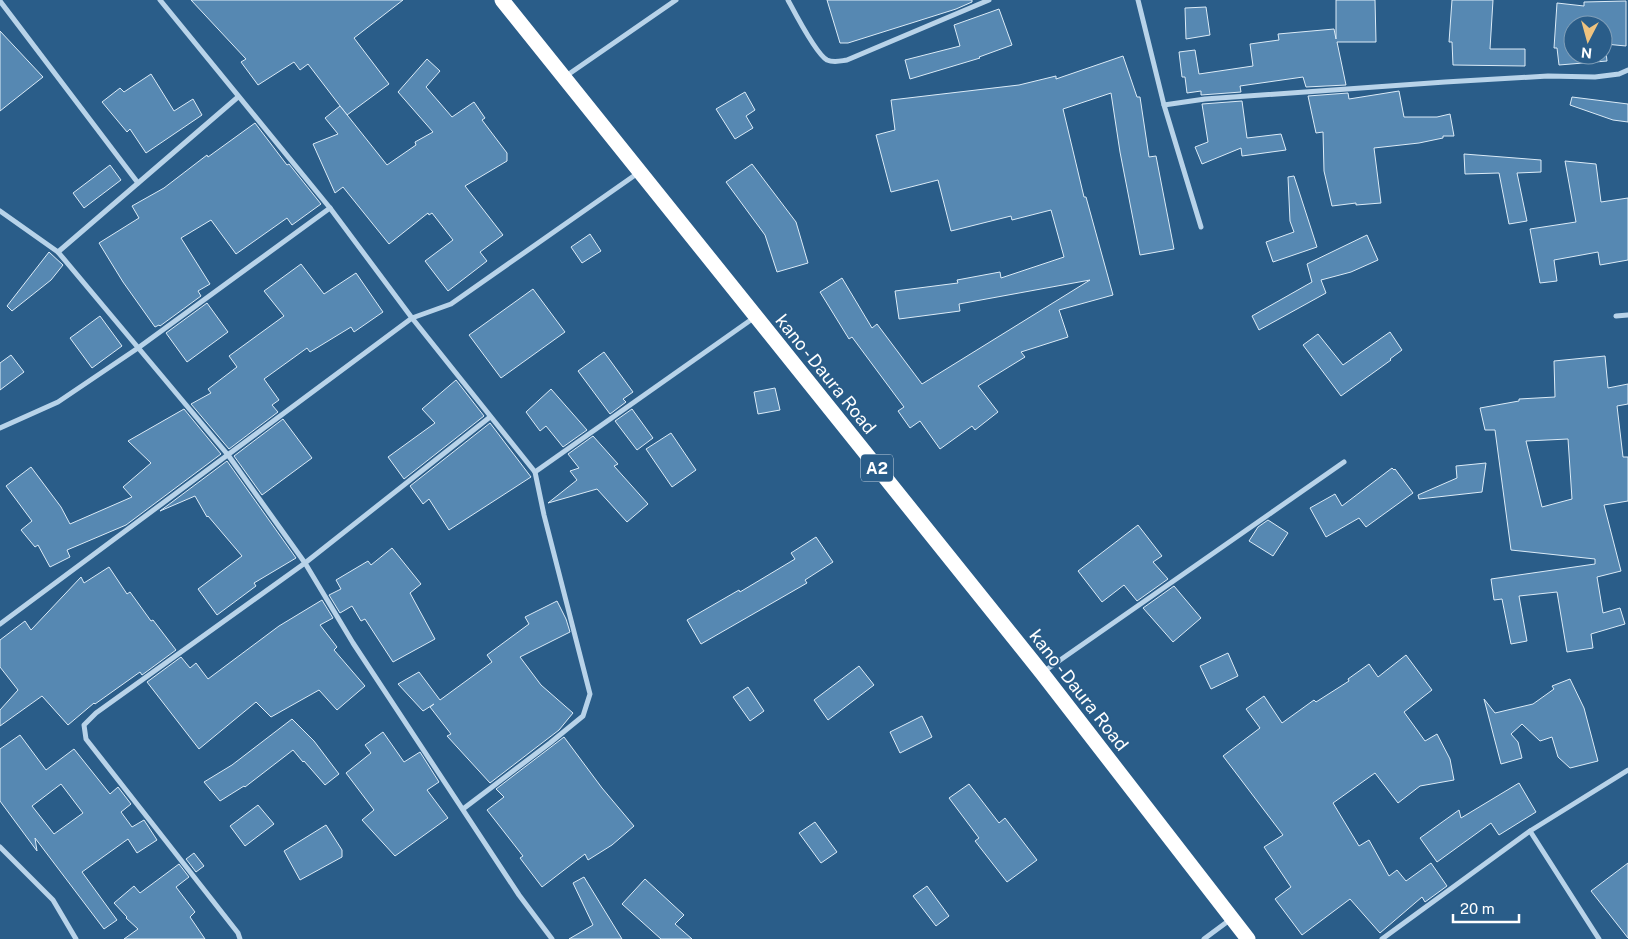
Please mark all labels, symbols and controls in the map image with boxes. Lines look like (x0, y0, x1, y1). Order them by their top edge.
north arrow (1563, 15, 1613, 65)
text: N (1580, 44, 1593, 61)
street label: kano - Daura Road (771, 310, 881, 438)
road number: A2 (861, 454, 893, 482)
street label: kano - Daura Road (1025, 625, 1133, 755)
scale bar (1453, 892, 1519, 924)
text: 20 m (1460, 900, 1495, 917)

